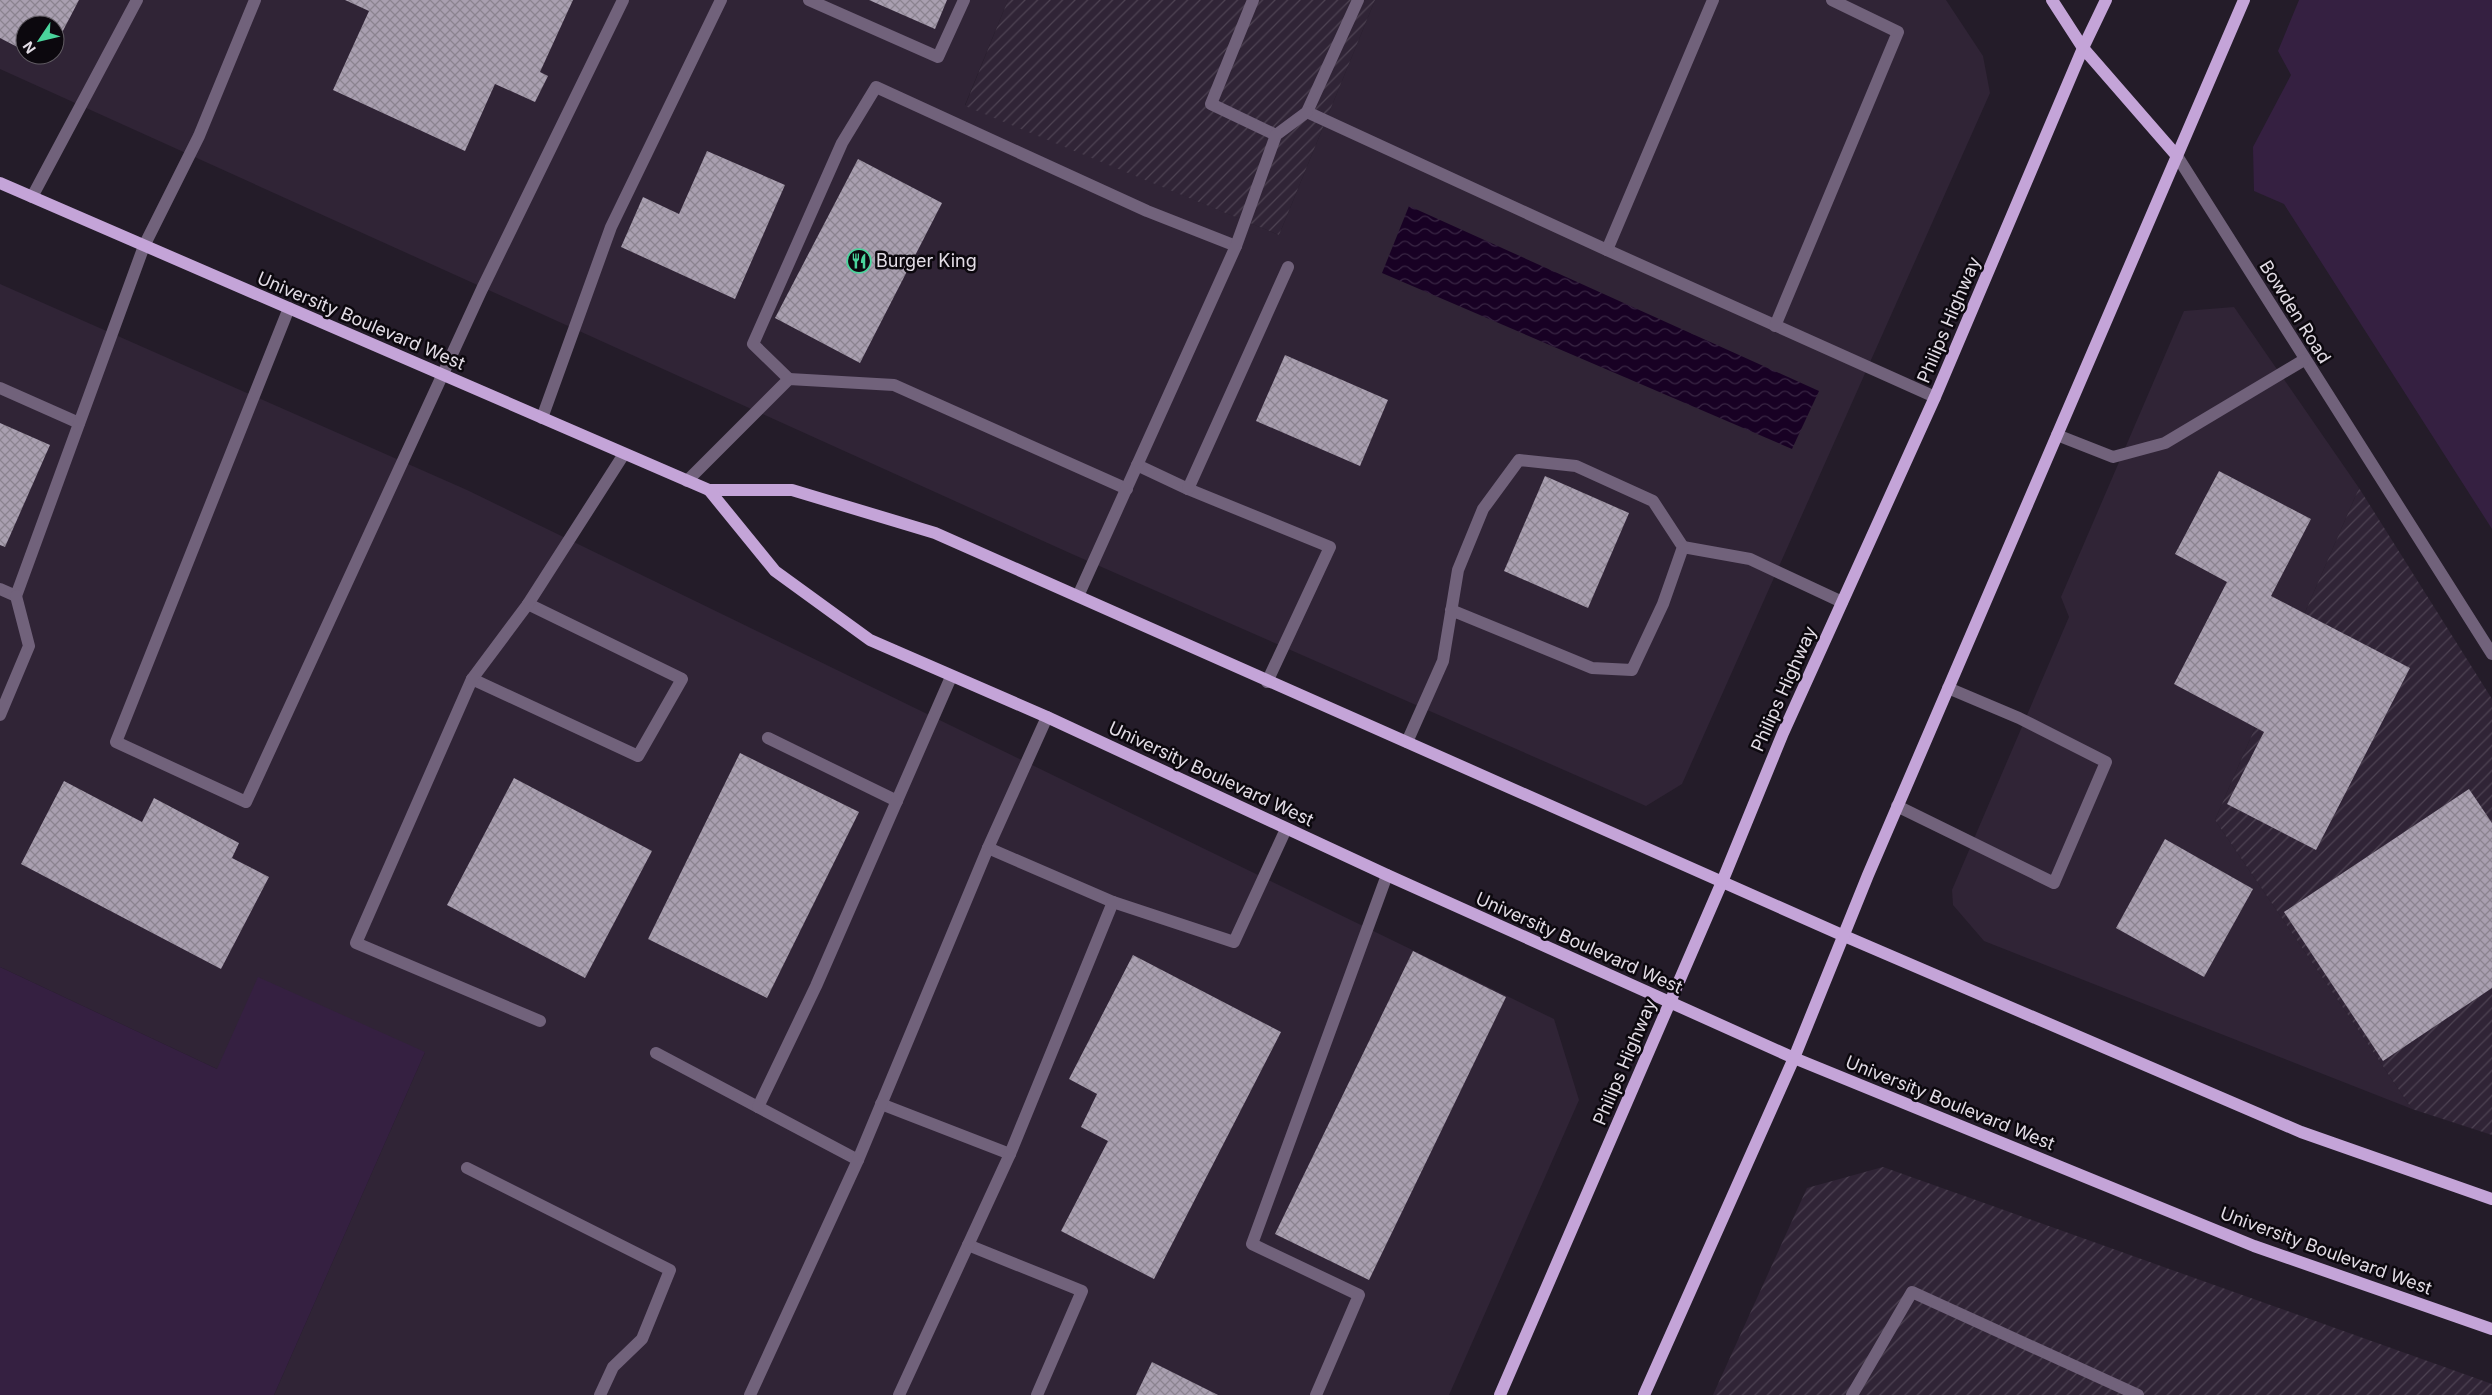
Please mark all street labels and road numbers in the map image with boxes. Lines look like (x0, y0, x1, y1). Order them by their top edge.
street label: Philips Highway (1913, 254, 1985, 386)
street label: Bowden Road (2255, 256, 2335, 367)
street label: University Boulevard West (254, 267, 468, 374)
street label: Philips Highway (1747, 623, 1821, 755)
street label: University Boulevard West (1105, 717, 1317, 830)
street label: University Boulevard West (1473, 887, 1686, 998)
street label: Philips Highway (1589, 996, 1661, 1128)
street label: University Boulevard West (1842, 1051, 2058, 1154)
street label: University Boulevard West (2217, 1202, 2435, 1299)

